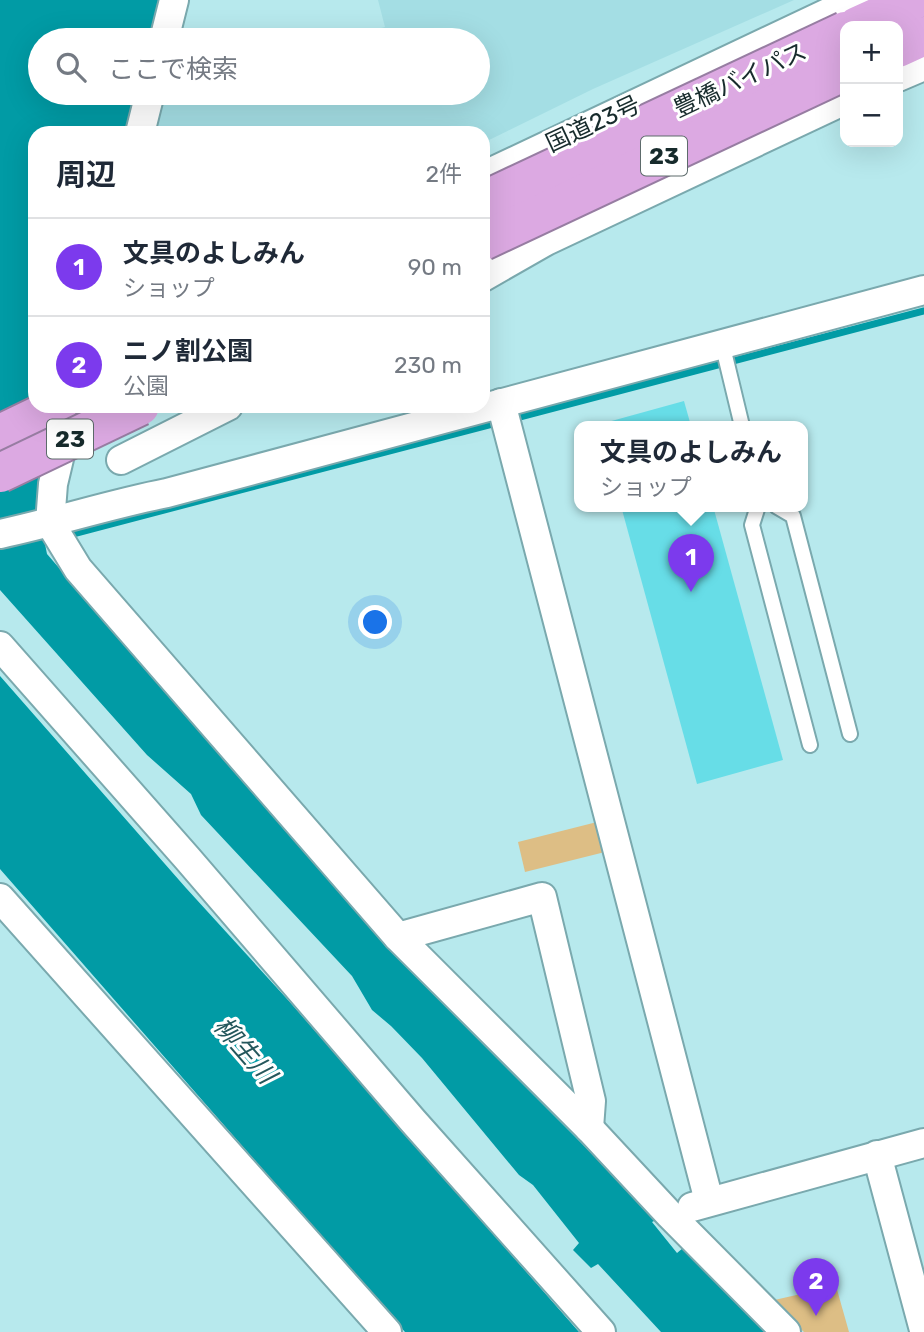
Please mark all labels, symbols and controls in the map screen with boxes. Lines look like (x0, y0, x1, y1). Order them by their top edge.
map controls (840, 21, 903, 147)
button: + (840, 21, 903, 84)
search box (28, 28, 490, 105)
street label: 豊橋バイパス (669, 37, 811, 123)
icon: search (52, 48, 90, 86)
text: ここで検索 (108, 54, 238, 85)
button: − (840, 84, 903, 147)
street label: 国道23号 (542, 90, 644, 158)
road number: 23 (641, 136, 687, 176)
text: 周辺 (56, 157, 116, 193)
text: 2件 (425, 160, 462, 188)
text: 文具のよしみん (123, 238, 305, 269)
text: 1 (73, 253, 85, 281)
text: 90 m (408, 253, 462, 281)
text: ショップ (123, 274, 215, 302)
text: ニノ割公園 (123, 336, 253, 367)
text: 2 (72, 351, 86, 379)
text: 230 m (394, 351, 462, 379)
text: 公園 (123, 372, 169, 400)
road number: 23 (47, 420, 93, 458)
popup (574, 421, 808, 512)
text: 文具のよしみん (600, 437, 782, 468)
text: ショップ (600, 473, 692, 501)
pin: 1 (668, 534, 714, 592)
your location (358, 605, 392, 639)
water label: 柳生川 (207, 1011, 284, 1092)
pin: 2 (793, 1258, 839, 1316)

